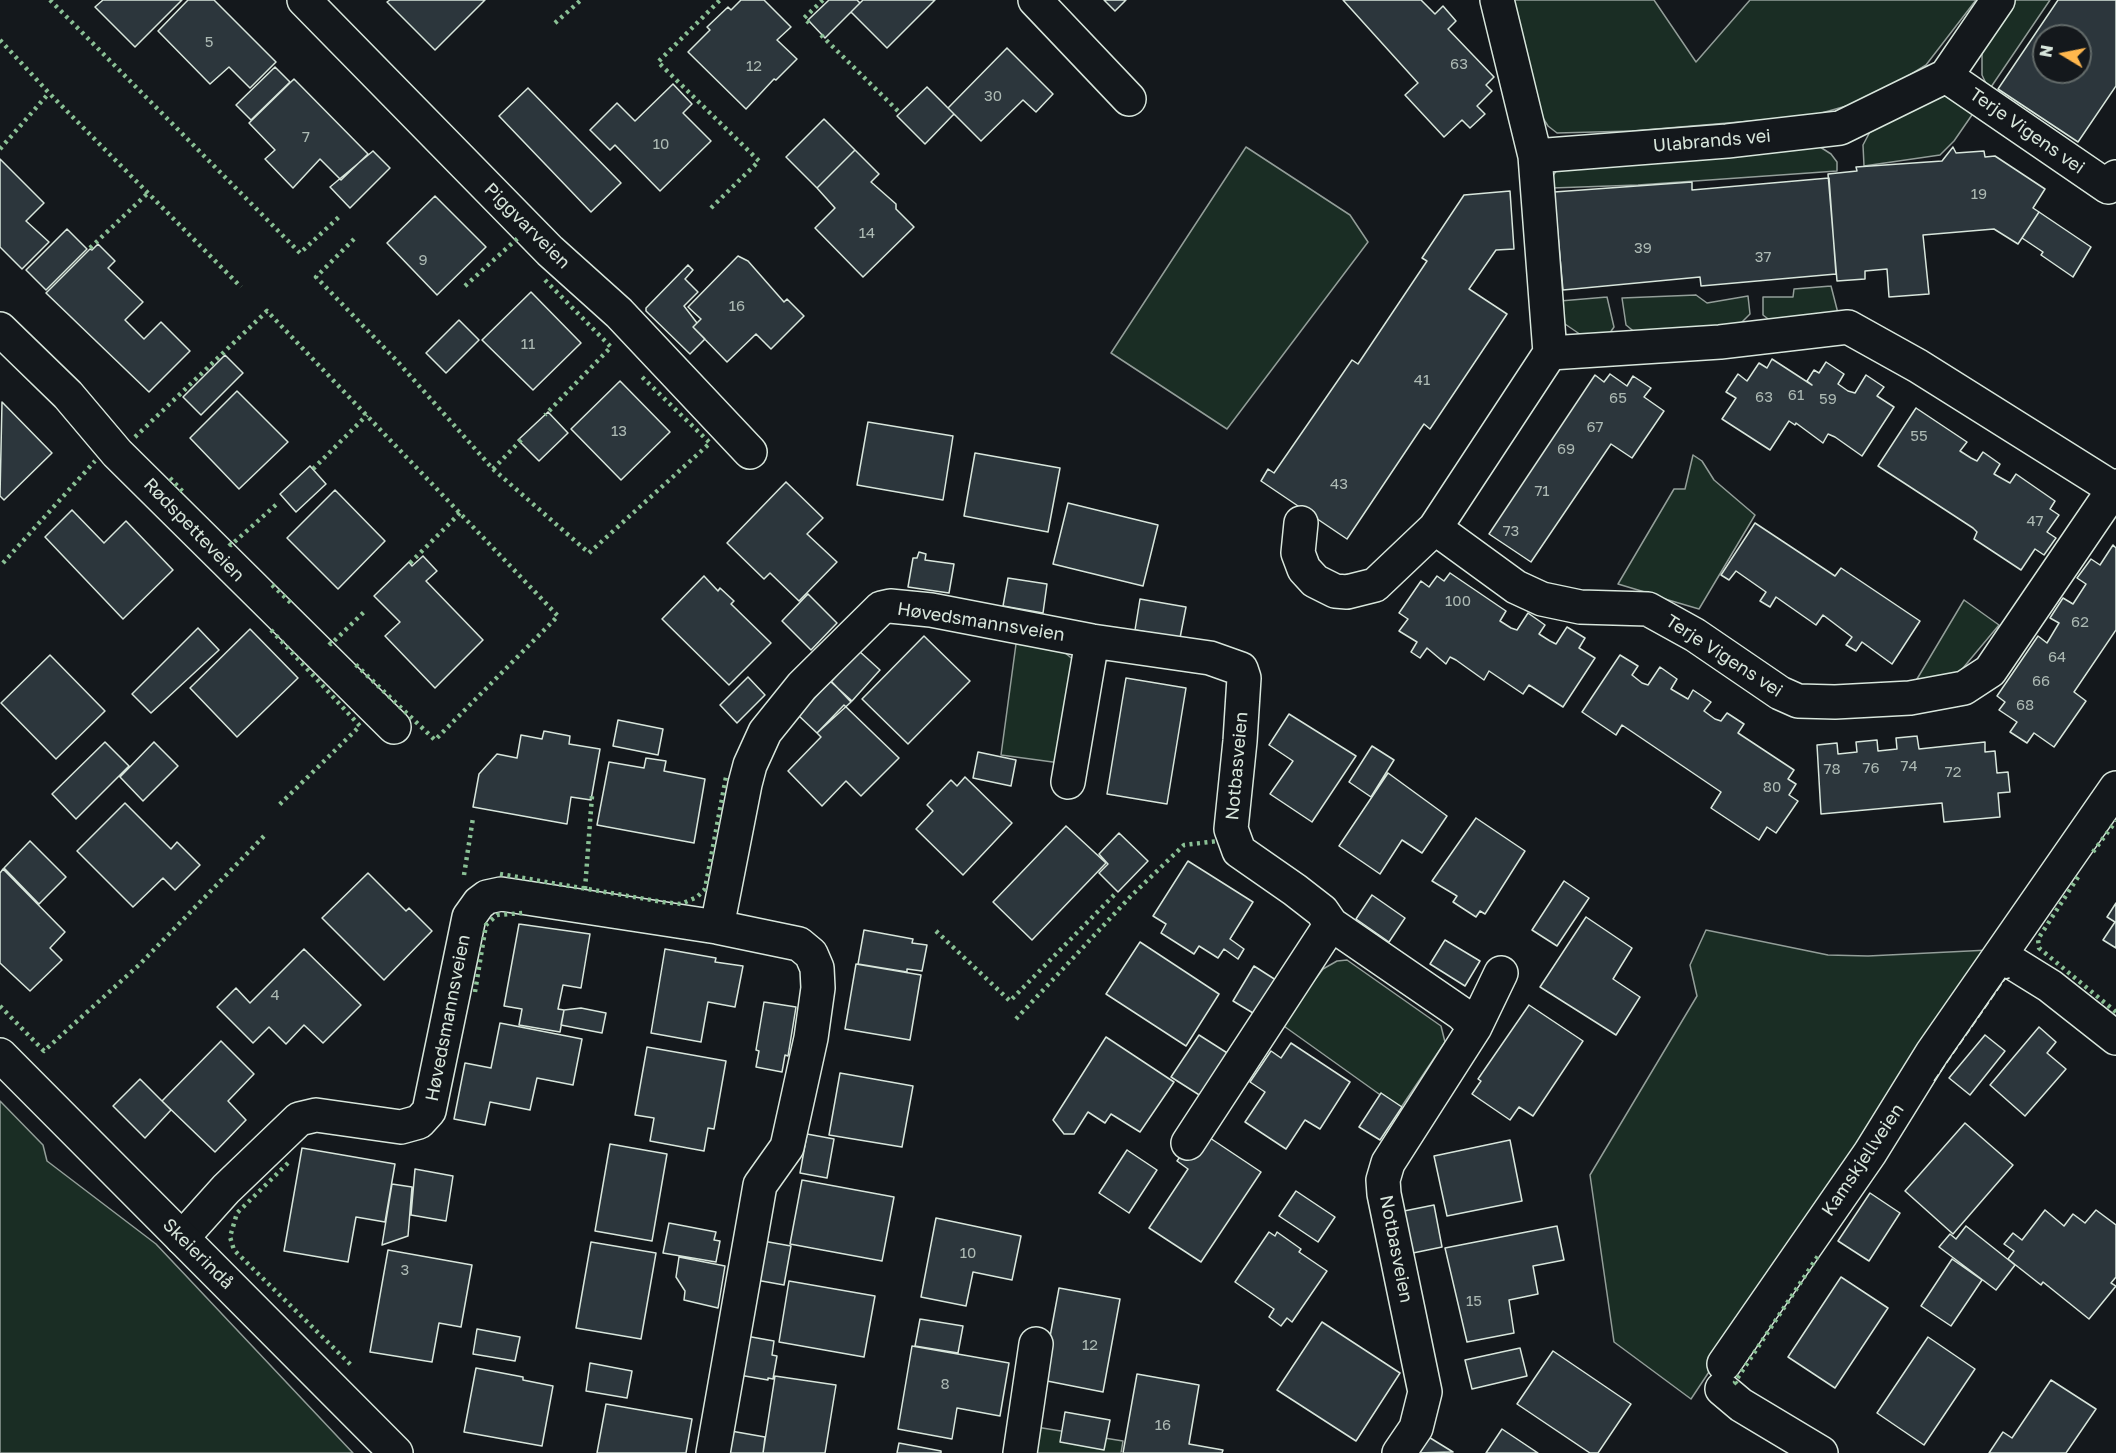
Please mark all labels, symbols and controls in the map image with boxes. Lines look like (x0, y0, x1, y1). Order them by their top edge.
north arrow (2032, 24, 2092, 84)
house number: 5 (205, 33, 213, 51)
text: N (2035, 43, 2057, 59)
house number: 63 (1450, 55, 1468, 73)
house number: 12 (746, 57, 762, 75)
street label: Terje Vigens vei (1965, 83, 2089, 179)
house number: 30 (984, 87, 1002, 105)
street label: Ulabrands vei (1652, 125, 1772, 157)
house number: 7 (302, 128, 310, 146)
house number: 10 (653, 135, 669, 153)
street label: Piggvarveien (480, 179, 574, 273)
house number: 19 (1971, 185, 1987, 203)
house number: 14 (859, 224, 875, 242)
house number: 39 (1634, 239, 1652, 257)
house number: 37 (1755, 248, 1771, 266)
house number: 9 (418, 251, 428, 269)
house number: 16 (729, 297, 745, 315)
house number: 11 (521, 335, 535, 353)
house number: 41 (1414, 371, 1430, 389)
house number: 61 (1788, 386, 1804, 404)
house number: 63 (1755, 388, 1773, 406)
house number: 65 (1609, 389, 1627, 407)
house number: 59 (1819, 390, 1837, 408)
house number: 67 (1586, 418, 1604, 436)
house number: 13 (611, 422, 627, 440)
house number: 55 (1910, 427, 1928, 445)
house number: 69 (1557, 440, 1575, 458)
street label: Rødspetteveien (139, 474, 249, 586)
house number: 43 (1330, 475, 1348, 493)
house number: 71 (1534, 482, 1550, 500)
house number: 47 (2026, 512, 2044, 530)
house number: 73 (1503, 522, 1519, 540)
house number: 100 (1445, 592, 1471, 610)
street label: Høvedsmannsveien (896, 598, 1066, 646)
street label: Terje Vigens vei (1661, 610, 1787, 702)
house number: 62 (2071, 613, 2089, 631)
house number: 64 (2048, 648, 2066, 666)
house number: 66 (2032, 672, 2050, 690)
house number: 68 (2016, 696, 2034, 714)
street label: Notbasveien (1221, 711, 1253, 821)
house number: 74 (1900, 757, 1918, 775)
house number: 76 (1862, 759, 1880, 777)
house number: 78 (1823, 760, 1841, 778)
house number: 72 (1945, 763, 1961, 781)
house number: 80 (1763, 778, 1781, 796)
street label: Høvedsmannsveien (421, 933, 475, 1103)
house number: 4 (270, 986, 280, 1004)
street label: Kamskjellveien (1817, 1100, 1909, 1220)
street label: Notbasveien (1375, 1193, 1417, 1305)
street label: Skeierindå (158, 1214, 238, 1294)
house number: 10 (960, 1244, 976, 1262)
house number: 3 (401, 1261, 409, 1279)
house number: 15 (1466, 1292, 1482, 1310)
house number: 12 (1082, 1336, 1098, 1354)
house number: 8 (940, 1375, 950, 1393)
house number: 16 (1155, 1416, 1171, 1434)

